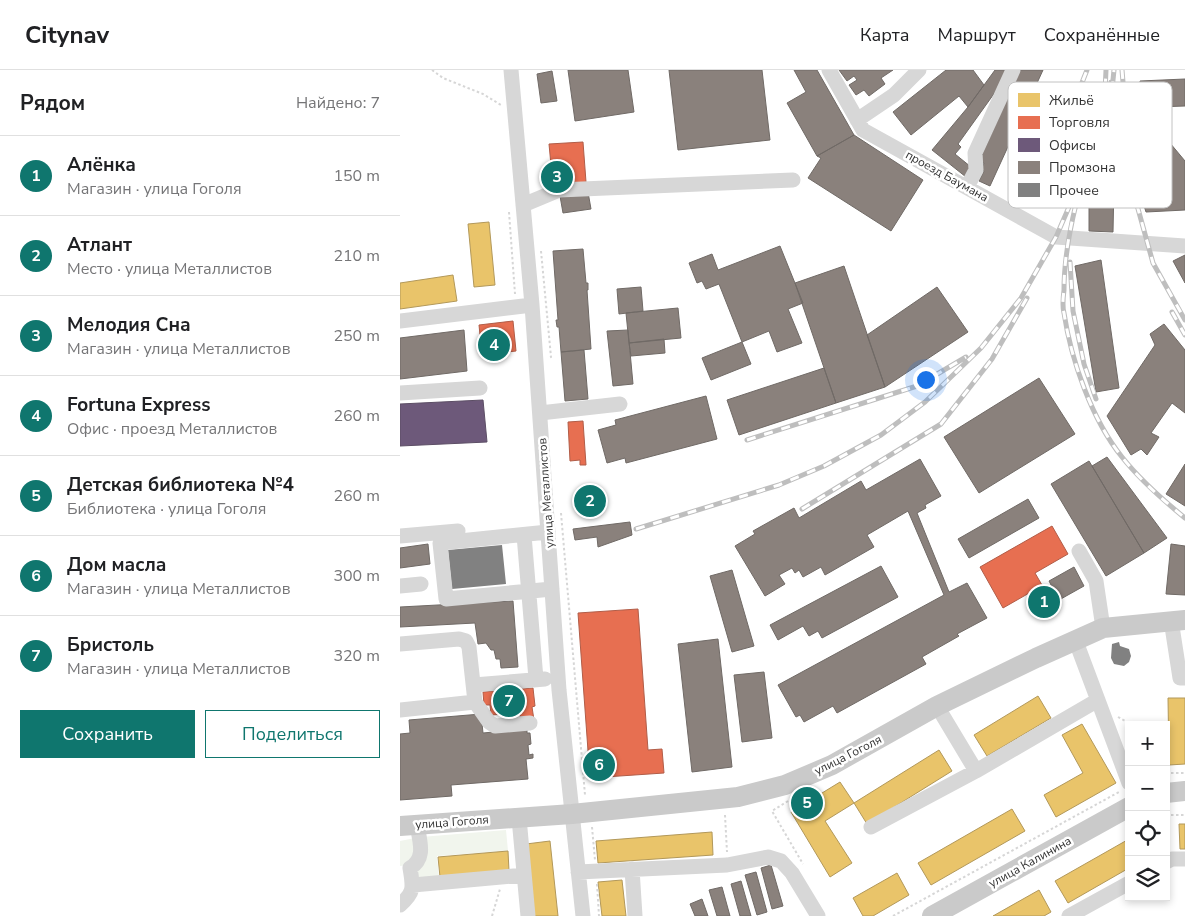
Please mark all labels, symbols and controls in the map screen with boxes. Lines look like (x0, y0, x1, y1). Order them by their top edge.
text: Citynav (25, 19, 109, 51)
text: Карта (860, 23, 910, 47)
text: Маршрут (938, 23, 1016, 47)
text: Сохранённые (1044, 23, 1160, 47)
legend (1008, 82, 1172, 208)
text: Рядом (20, 89, 85, 117)
text: Жильё (1049, 91, 1094, 110)
text: Найдено: 7 (296, 92, 380, 114)
text: Торговля (1049, 113, 1110, 132)
text: Офисы (1049, 136, 1096, 155)
street label: проезд Баумана (903, 147, 991, 205)
text: Алёнка (67, 152, 136, 178)
pin: 3 (541, 158, 573, 196)
text: Промзона (1049, 158, 1116, 177)
text: 1 (31, 165, 41, 187)
text: 150 m (333, 165, 380, 187)
text: Магазин · улица Гоголя (67, 178, 242, 200)
text: Прочее (1049, 181, 1099, 200)
text: Атлант (67, 232, 132, 258)
text: 2 (31, 245, 41, 267)
text: 210 m (333, 245, 380, 267)
text: Место · улица Металлистов (67, 258, 272, 280)
text: Мелодия Сна (67, 312, 191, 338)
text: 3 (31, 325, 41, 347)
text: 250 m (333, 325, 380, 347)
pin: 4 (478, 326, 510, 364)
text: Магазин · улица Металлистов (67, 338, 290, 360)
your location (913, 367, 939, 393)
text: Fortuna Express (67, 392, 210, 418)
text: 4 (31, 405, 41, 427)
text: 260 m (333, 405, 380, 427)
text: Офис · проезд Металлистов (67, 418, 277, 440)
street label: улица Металлистов (534, 437, 558, 549)
text: Детская библиотека №4 (67, 472, 294, 498)
pin: 2 (574, 482, 606, 520)
text: 5 (31, 485, 41, 507)
text: 260 m (333, 485, 380, 507)
text: Библиотека · улица Гоголя (67, 498, 266, 520)
text: Дом масла (67, 552, 166, 578)
text: 6 (31, 565, 41, 587)
text: 300 m (333, 565, 380, 587)
text: Магазин · улица Металлистов (67, 578, 290, 600)
pin: 1 (1028, 583, 1060, 621)
text: Бристоль (67, 632, 154, 658)
text: 7 (31, 645, 41, 667)
text: 320 m (333, 645, 380, 667)
text: Магазин · улица Металлистов (67, 658, 290, 680)
pin: 7 (493, 682, 525, 720)
button: Сохранить (20, 710, 195, 758)
button: Поделиться (205, 710, 380, 758)
map controls (1125, 721, 1170, 901)
button: + (1125, 721, 1170, 766)
street label: улица Гоголя (812, 731, 884, 779)
pin: 6 (583, 746, 615, 784)
button: − (1125, 766, 1170, 811)
pin: 5 (791, 784, 823, 822)
street label: улица Гоголя (415, 811, 489, 833)
button: locate (1125, 811, 1170, 856)
street label: улица Калинина (986, 833, 1074, 891)
button: layers (1125, 856, 1170, 901)

